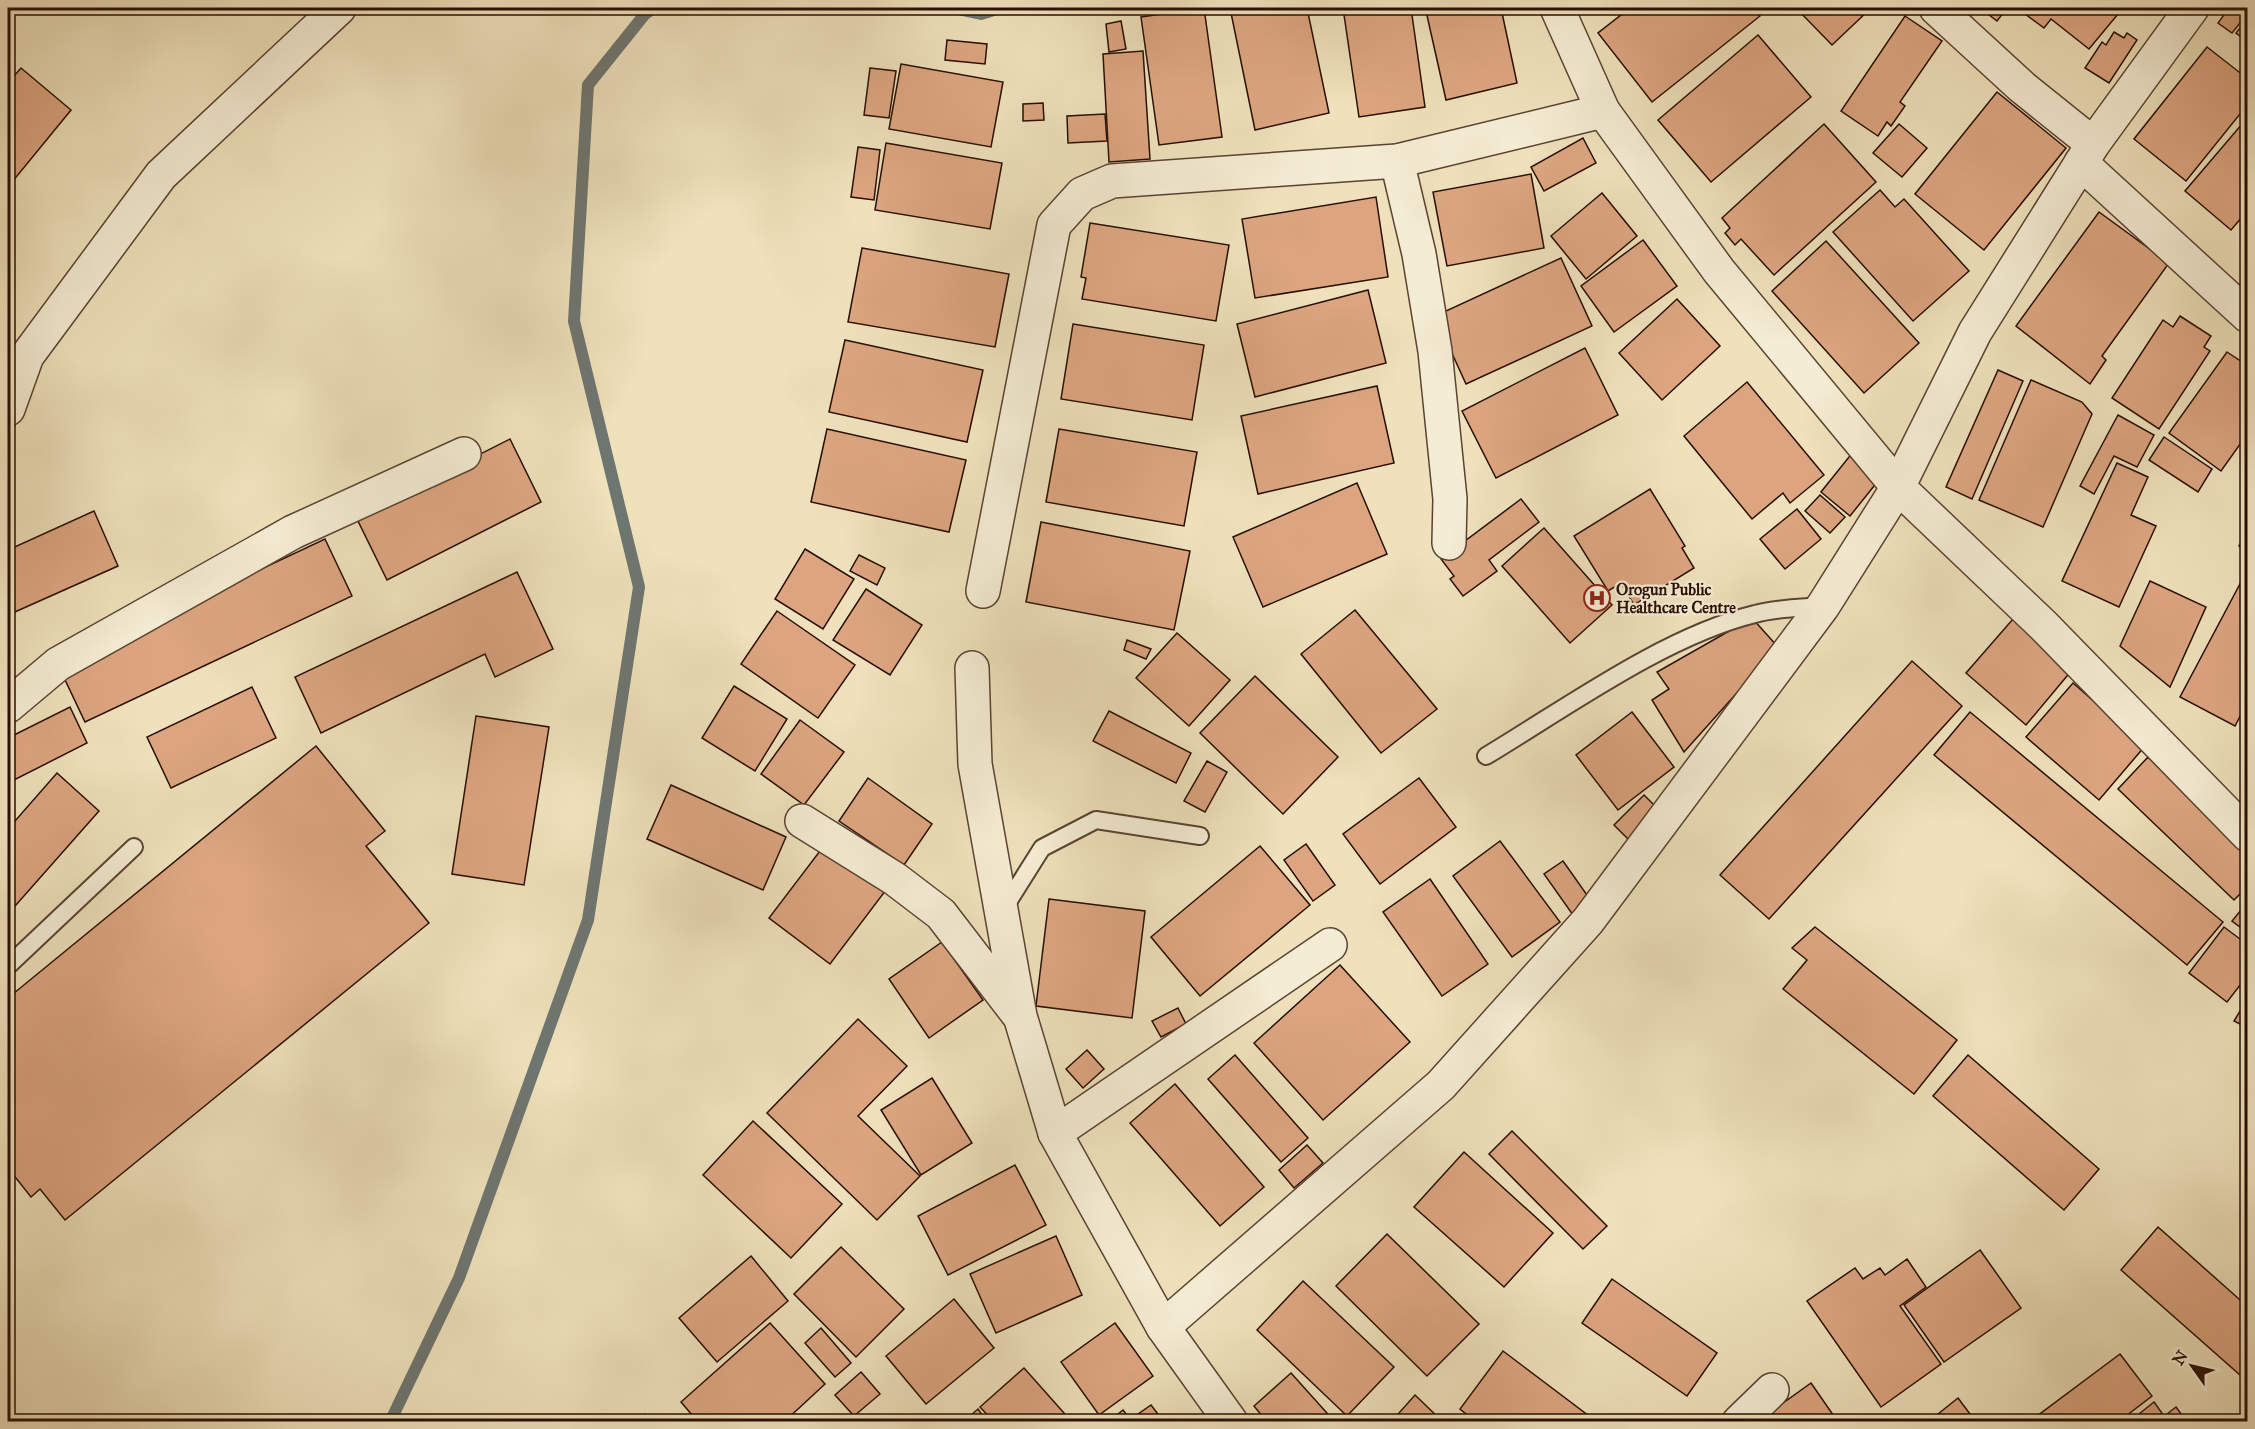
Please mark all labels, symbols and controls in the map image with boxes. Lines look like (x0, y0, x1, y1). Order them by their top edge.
place label: Orogun Public Healthcare Centre (1616, 580, 1736, 617)
hospital icon: Orogun Public Healthcare Centre (1582, 583, 1612, 613)
north arrow (2162, 1336, 2222, 1396)
text: N (2168, 1347, 2192, 1369)

